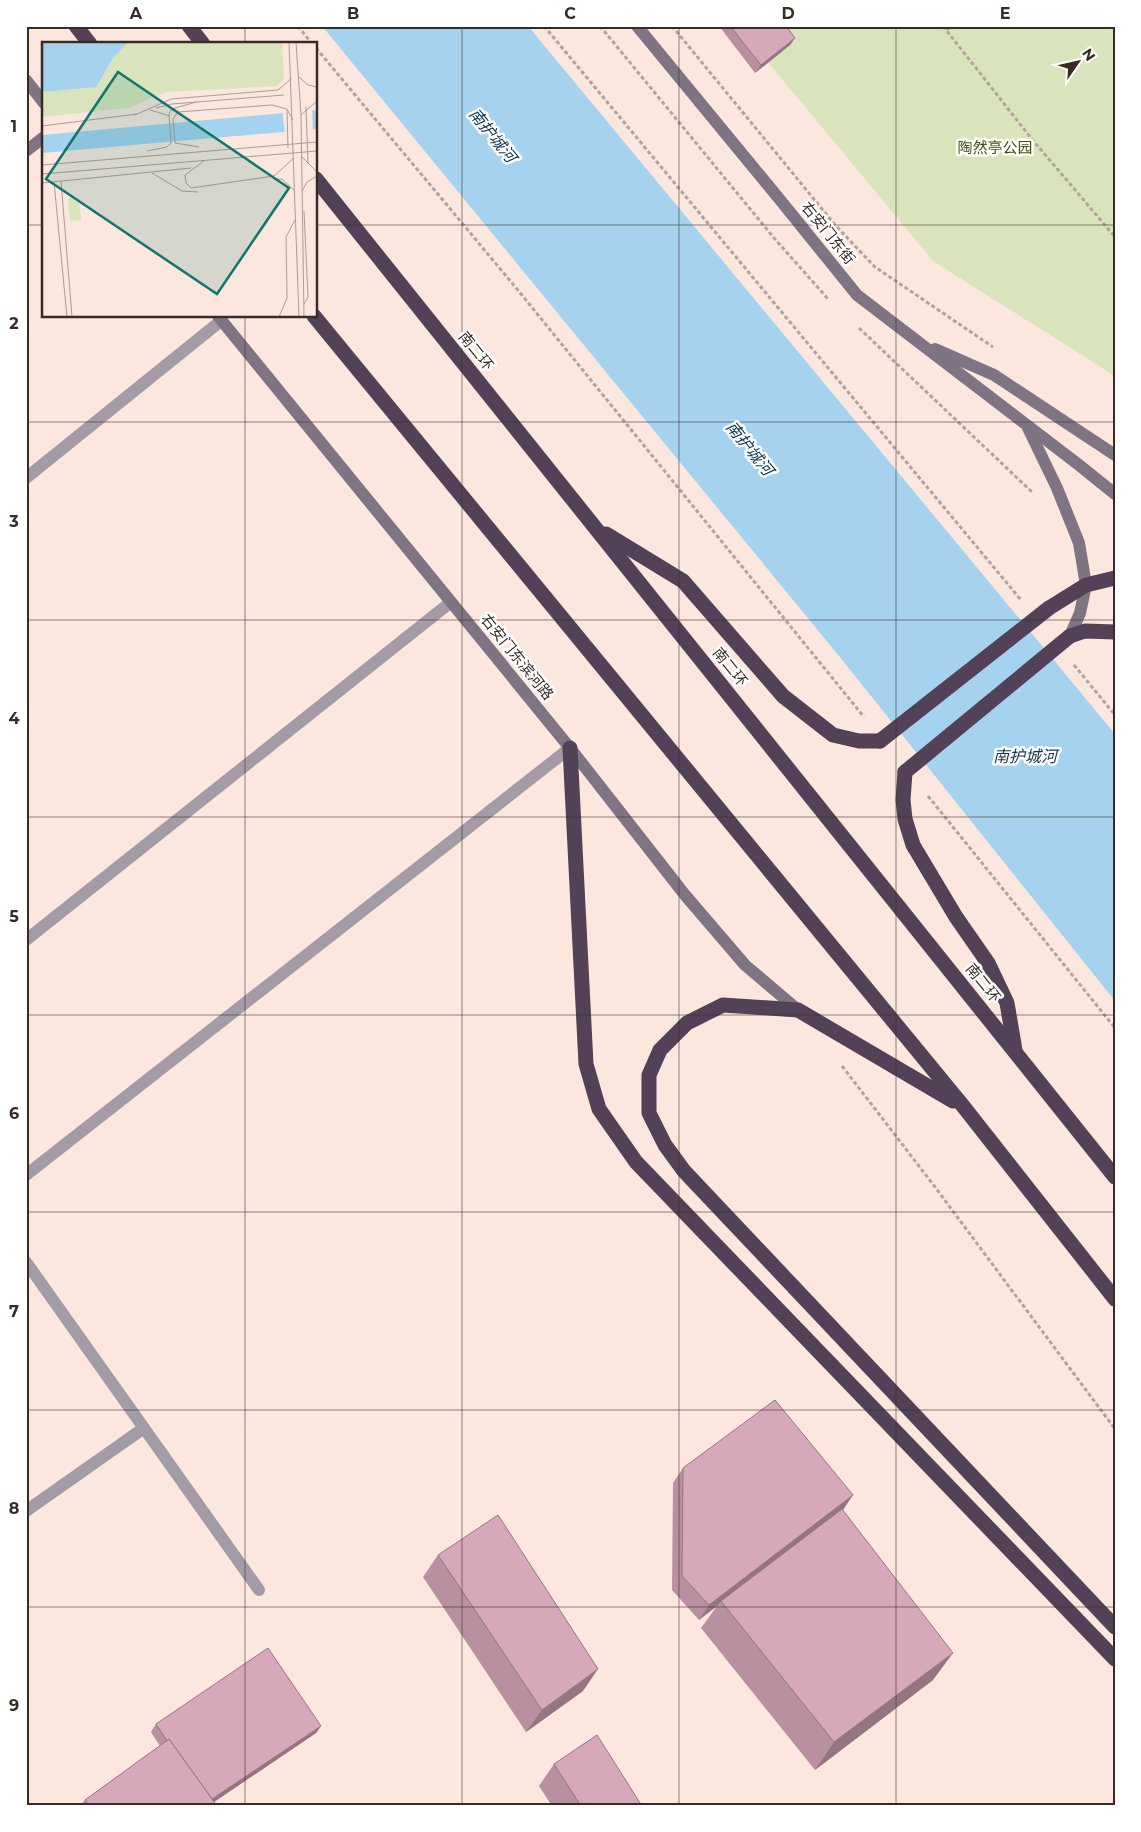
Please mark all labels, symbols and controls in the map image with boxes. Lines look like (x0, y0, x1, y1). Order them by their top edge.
text: A (129, 4, 143, 23)
text: B (347, 4, 359, 23)
text: C (564, 4, 576, 23)
text: D (781, 4, 795, 23)
text: E (1000, 4, 1010, 23)
north arrow (1054, 38, 1104, 88)
inset map (42, 42, 318, 318)
text: N (1078, 45, 1099, 64)
water label: 南护城河 (465, 104, 522, 168)
text: 1 (11, 117, 17, 136)
park label: 陶然亭公园 (957, 138, 1033, 157)
street label: 右安门东街 (797, 198, 859, 268)
text: 2 (9, 314, 19, 333)
street label: 南二环 (455, 327, 498, 374)
water label: 南护城河 (722, 417, 779, 481)
text: 3 (8, 512, 19, 531)
street label: 右安门东滨河路 (477, 610, 558, 703)
street label: 南二环 (709, 643, 752, 690)
text: 4 (8, 709, 20, 728)
water label: 南护城河 (993, 747, 1060, 766)
text: 5 (9, 907, 19, 926)
street label: 南二环 (962, 959, 1005, 1006)
text: 6 (9, 1104, 19, 1123)
text: 7 (9, 1302, 19, 1321)
text: 8 (9, 1499, 19, 1518)
text: 9 (9, 1696, 19, 1715)

